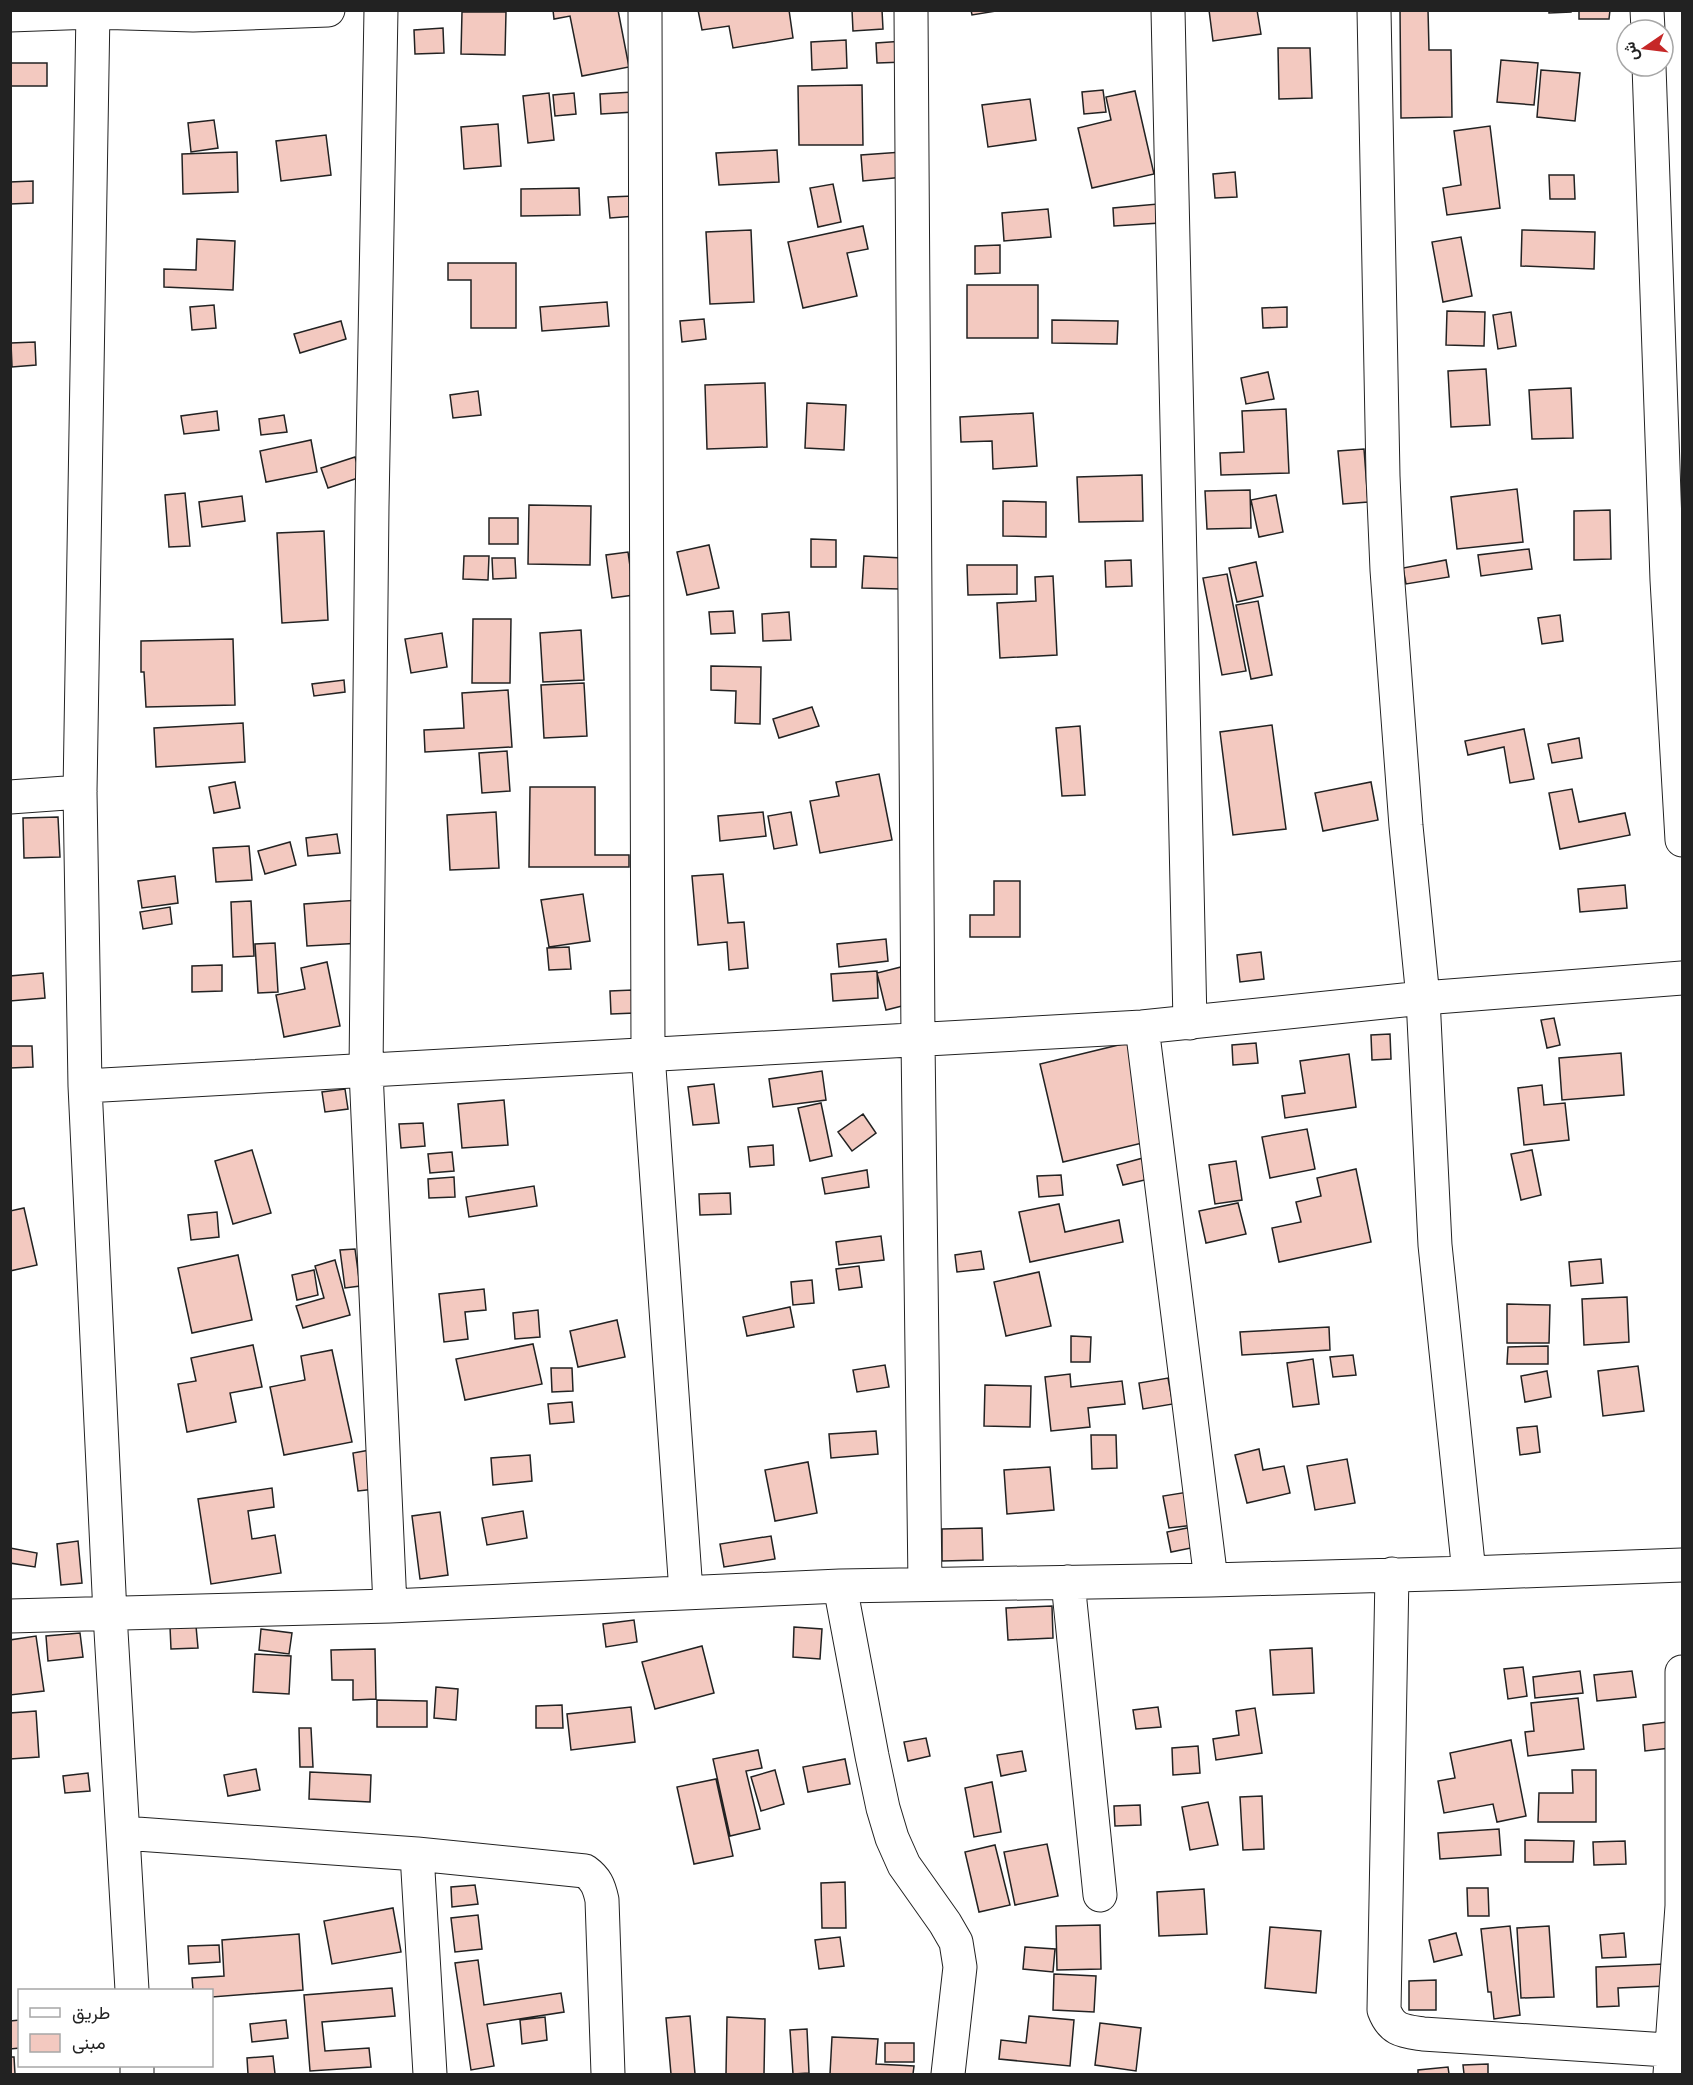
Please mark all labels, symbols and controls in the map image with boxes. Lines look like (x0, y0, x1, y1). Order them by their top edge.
north arrow (1615, 18, 1675, 78)
text: ش (1618, 40, 1643, 63)
legend (18, 1989, 213, 2067)
text: طريق (72, 2001, 110, 2025)
text: مبنى (72, 2031, 106, 2055)

